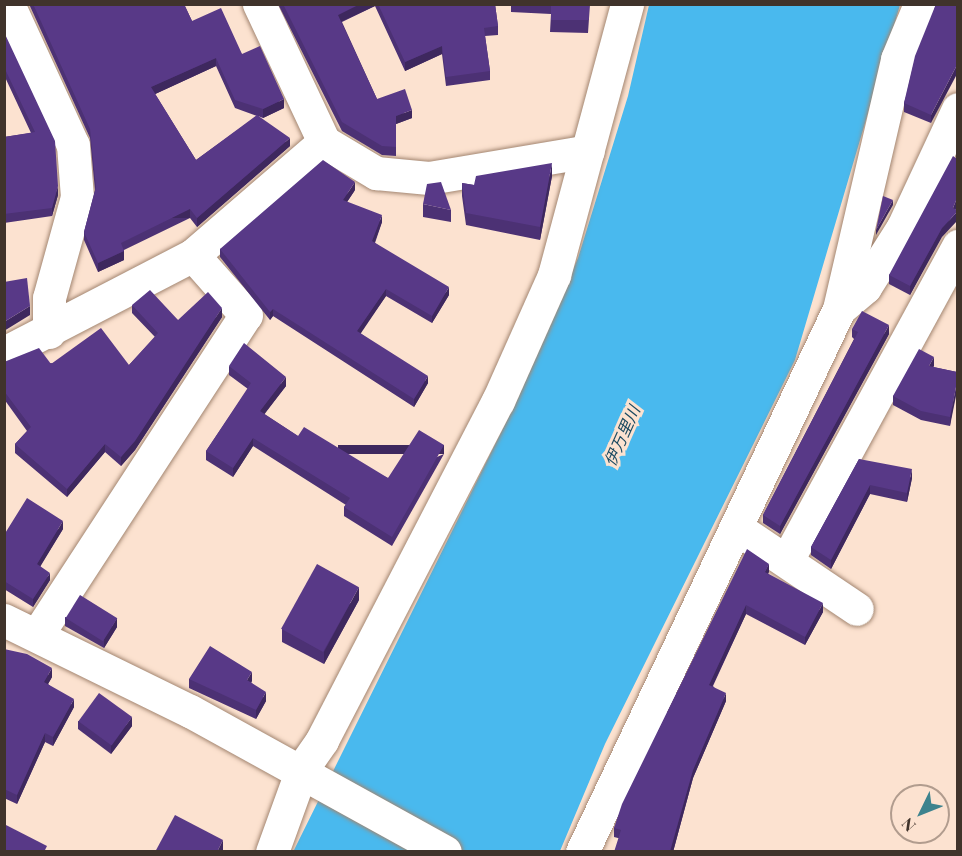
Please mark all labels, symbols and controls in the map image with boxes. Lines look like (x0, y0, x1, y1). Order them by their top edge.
water label: 伊万里川 (600, 403, 644, 469)
north arrow (890, 784, 950, 844)
text: N (896, 814, 920, 837)

